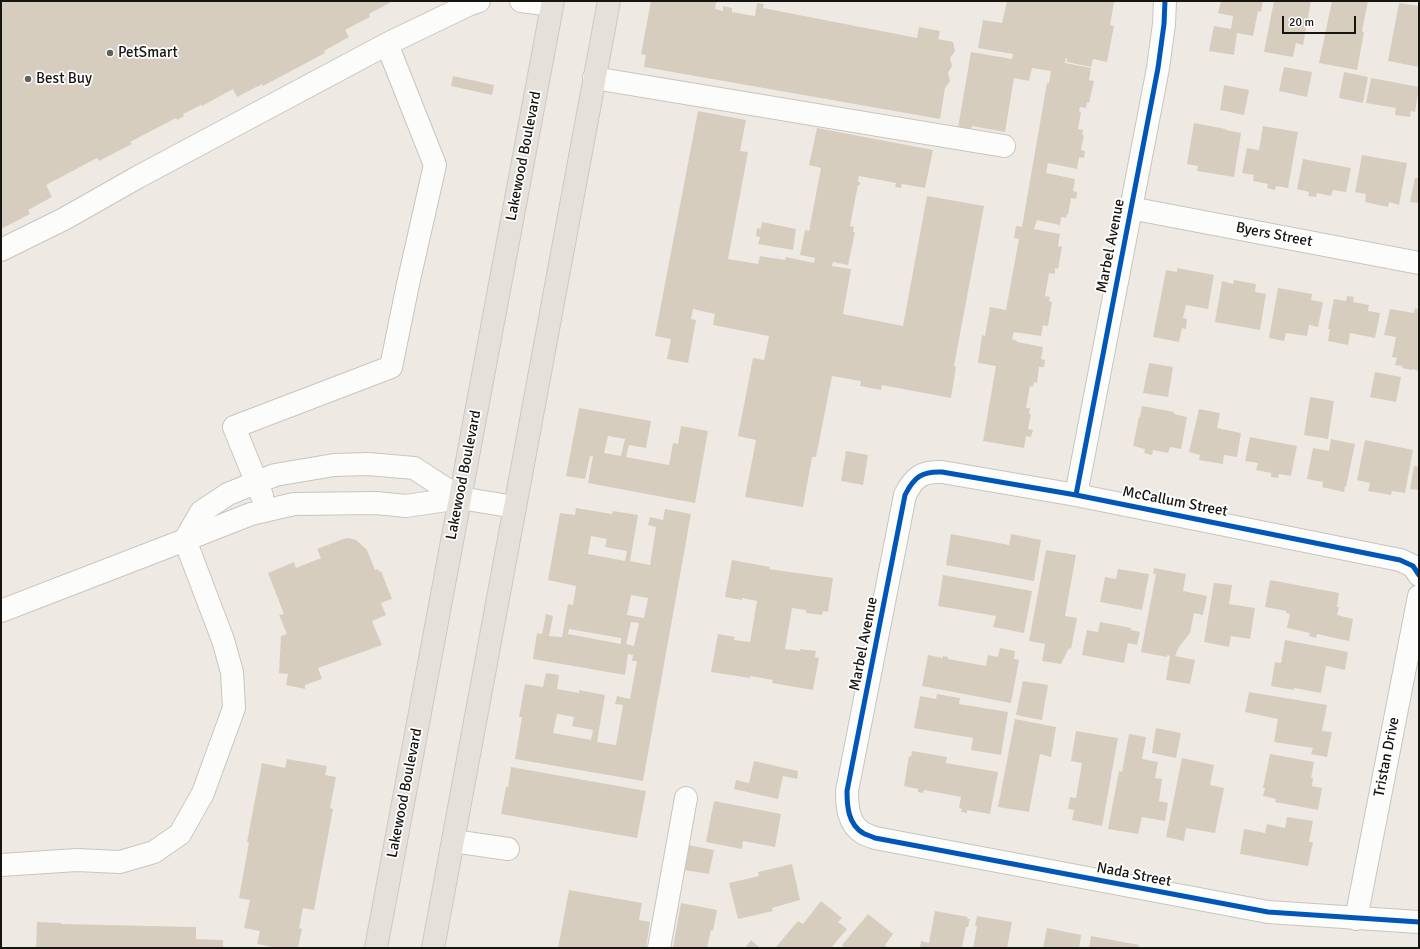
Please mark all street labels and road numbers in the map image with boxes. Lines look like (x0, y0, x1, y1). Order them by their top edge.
street label: Lakewood Boulevard (503, 90, 545, 222)
street label: Marbel Avenue (1093, 198, 1129, 294)
street label: Byers Street (1234, 219, 1314, 251)
street label: Lakewood Boulevard (443, 409, 485, 541)
street label: McCallum Street (1121, 483, 1229, 521)
street label: Marbel Avenue (846, 596, 882, 692)
street label: Tristan Drive (1370, 716, 1404, 798)
street label: Lakewood Boulevard (384, 727, 426, 859)
street label: Nada Street (1095, 859, 1173, 891)

